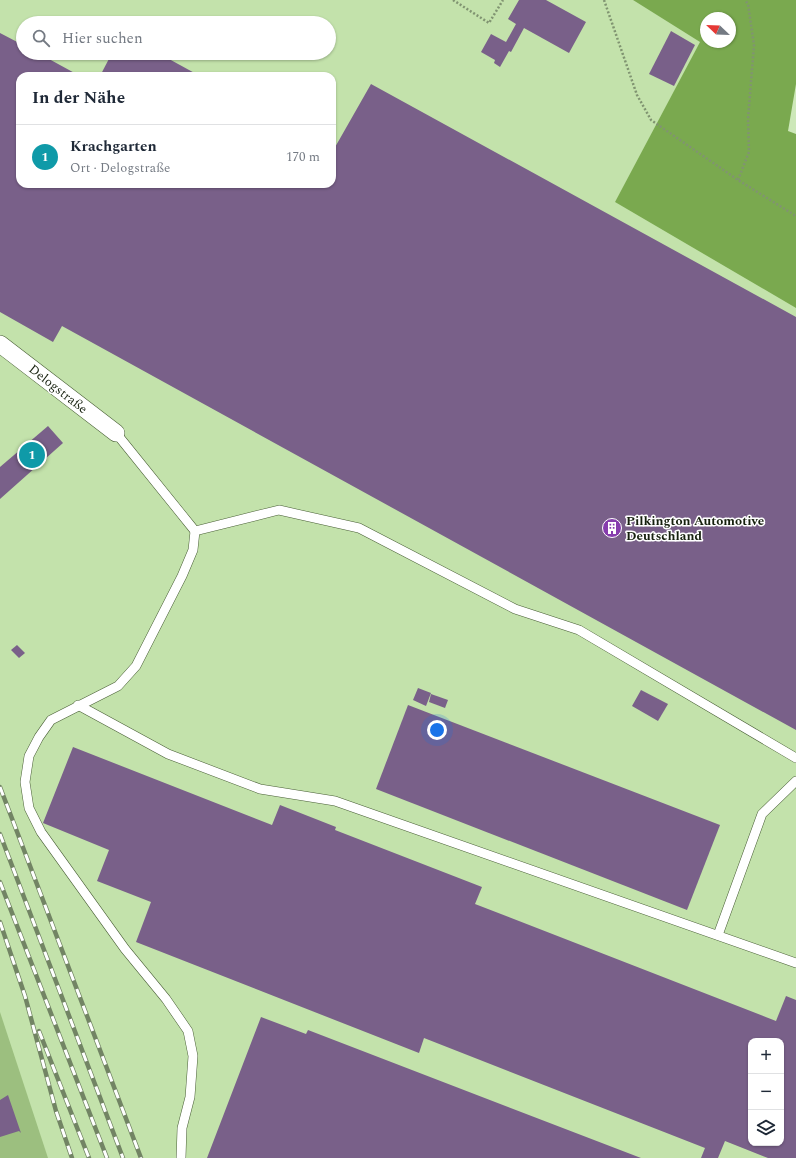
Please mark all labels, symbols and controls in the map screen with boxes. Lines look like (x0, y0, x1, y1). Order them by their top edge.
north arrow (700, 12, 736, 48)
search box (16, 16, 336, 60)
icon: search (30, 27, 52, 49)
text: Hier suchen (62, 27, 143, 50)
text: In der Nähe (32, 85, 125, 111)
text: Krachgarten (70, 135, 157, 158)
text: 1 (41, 147, 49, 167)
text: 170 m (286, 147, 320, 167)
text: Ort · Delogstraße (70, 158, 170, 178)
street label: Delogstraße (24, 360, 92, 418)
pin: 1 (19, 440, 45, 470)
place label: Pilkington Automotive Deutschland (626, 511, 764, 546)
building icon: Pilkington Automotive Deutschland (601, 517, 623, 539)
your location (427, 720, 447, 740)
map controls (748, 1038, 784, 1146)
button: + (748, 1038, 784, 1074)
button: − (748, 1074, 784, 1110)
button: layers (748, 1110, 784, 1146)

